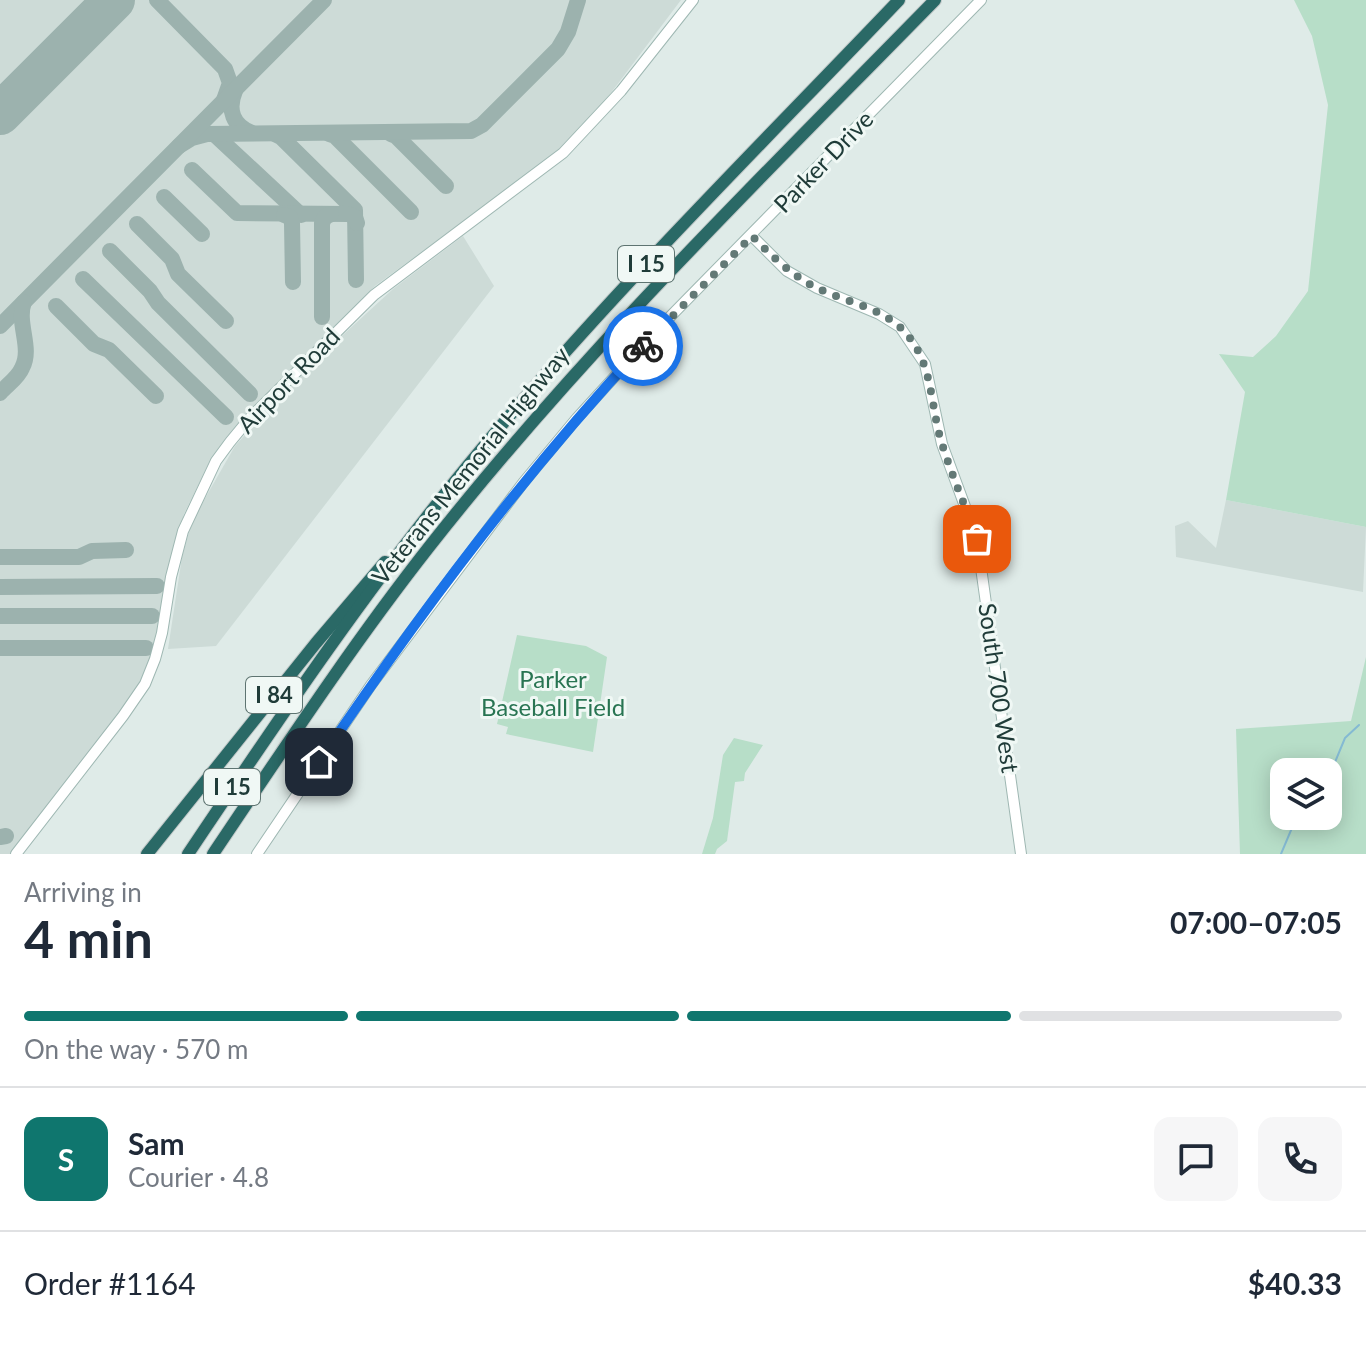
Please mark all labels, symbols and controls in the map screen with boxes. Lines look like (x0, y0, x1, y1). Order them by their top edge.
street label: Parker Drive (767, 104, 879, 218)
road number: I 15 (618, 246, 674, 282)
courier (603, 306, 683, 386)
street label: Airport Road (231, 322, 345, 438)
icon: bike (621, 324, 665, 368)
street label: Veterans Memorial Highway (365, 340, 575, 590)
pin (943, 505, 1011, 573)
icon: bag (955, 517, 999, 561)
street label: South 700 West (973, 601, 1026, 775)
park label: Parker Baseball Field (481, 664, 625, 721)
road number: I 84 (246, 677, 302, 713)
pin (285, 728, 353, 796)
icon: home (297, 740, 341, 784)
map controls (1270, 758, 1342, 830)
button: layers (1270, 758, 1342, 830)
road number: I 15 (204, 769, 260, 805)
text: Arriving in (24, 876, 142, 908)
text: 07:00–07:05 (1170, 904, 1342, 940)
text: 4 min (24, 907, 153, 969)
text: On the way · 570 m (24, 1033, 248, 1065)
button: chat (1154, 1117, 1238, 1201)
button: phone (1258, 1117, 1342, 1201)
text: Sam (128, 1125, 185, 1161)
text: S (58, 1141, 74, 1177)
text: Courier · 4.8 (128, 1161, 269, 1193)
text: Order #1164 (24, 1265, 196, 1301)
text: $40.33 (1248, 1265, 1342, 1301)

